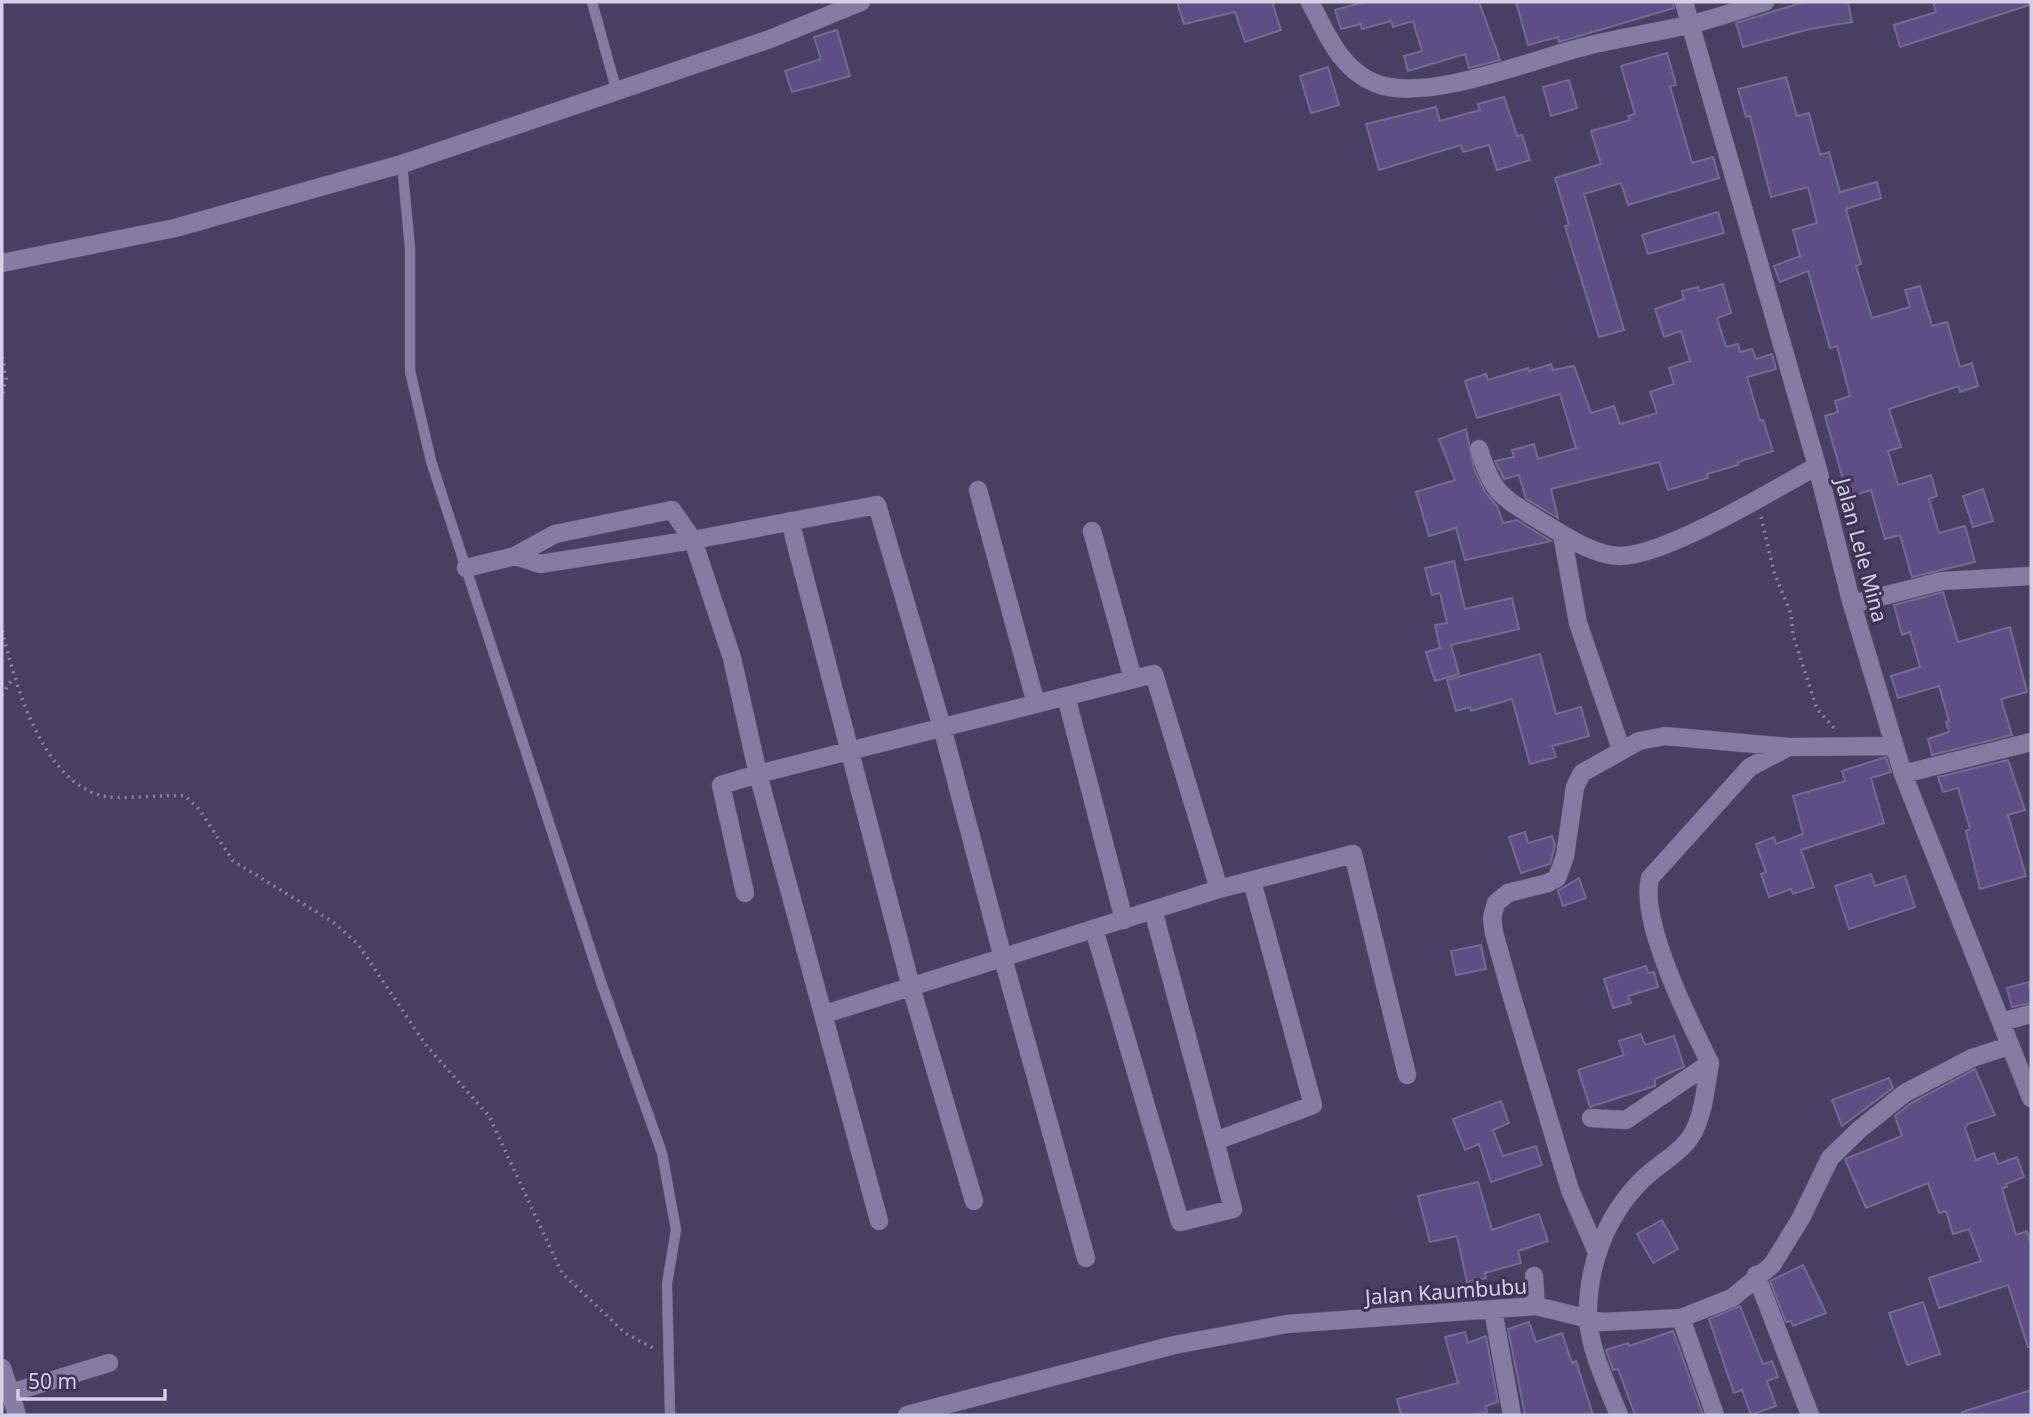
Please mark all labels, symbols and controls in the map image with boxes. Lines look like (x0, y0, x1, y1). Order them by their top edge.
street label: Jalan Lele Mina (1829, 473, 1895, 625)
street label: Jalan Kaumbubu (1362, 1271, 1528, 1311)
scale bar (18, 1358, 164, 1402)
text: 50 m (28, 1367, 77, 1395)

